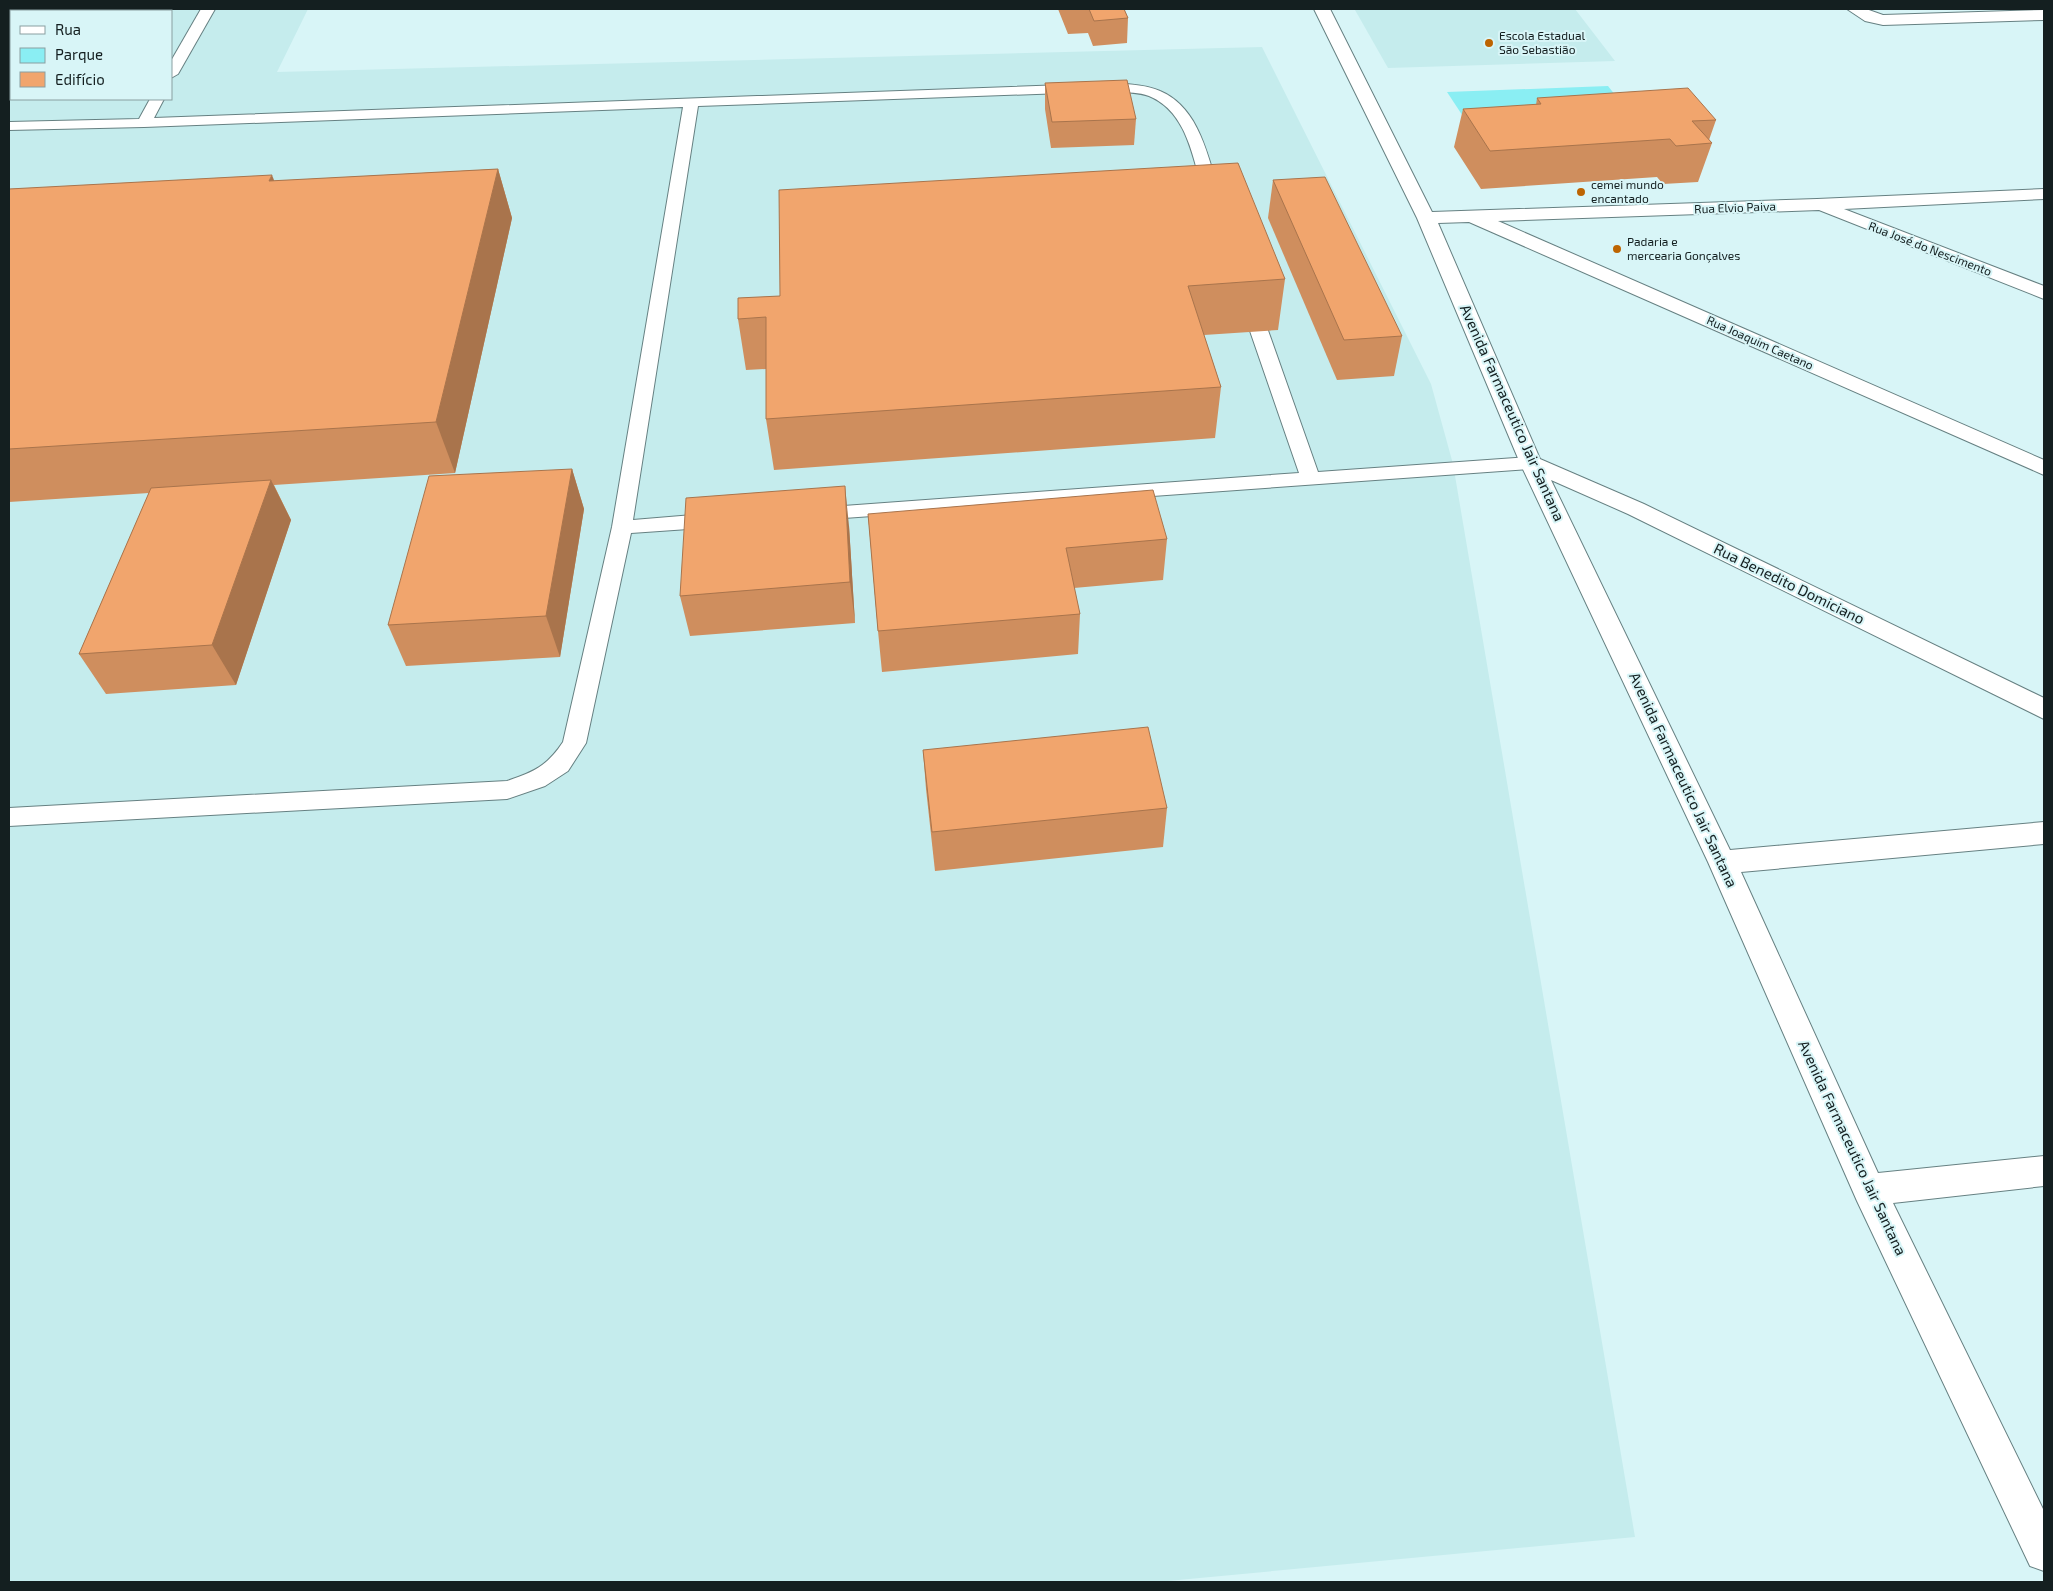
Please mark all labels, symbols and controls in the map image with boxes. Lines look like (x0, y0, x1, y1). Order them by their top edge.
legend (10, 10, 172, 100)
text: Rua (55, 20, 81, 38)
place label: Escola Estadual São Sebastião (1499, 28, 1586, 56)
marker: Escola Estadual São Sebastião (1483, 37, 1495, 49)
text: Parque (55, 45, 103, 63)
text: Edifício (55, 70, 105, 88)
place label: cemei mundo encantado (1591, 177, 1664, 205)
marker: cemei mundo encantado (1575, 186, 1587, 198)
street label: Rua Elvio Paiva (1694, 199, 1776, 215)
street label: Rua José do Nescimento (1867, 218, 1994, 278)
place label: Padaria e mercearia Gonçalves (1627, 234, 1740, 263)
marker: Padaria e mercearia Gonçalves (1611, 243, 1623, 255)
street label: Avenida Farmaceutico Jair Santana (1457, 301, 1569, 524)
street label: Rua Joaquim Caetano (1705, 312, 1816, 372)
street label: Rua Benedito Domiciano (1711, 539, 1868, 627)
street label: Avenida Farmaceutico Jair Santana (1626, 669, 1742, 890)
street label: Avenida Farmaceutico Jair Santana (1795, 1037, 1911, 1258)

